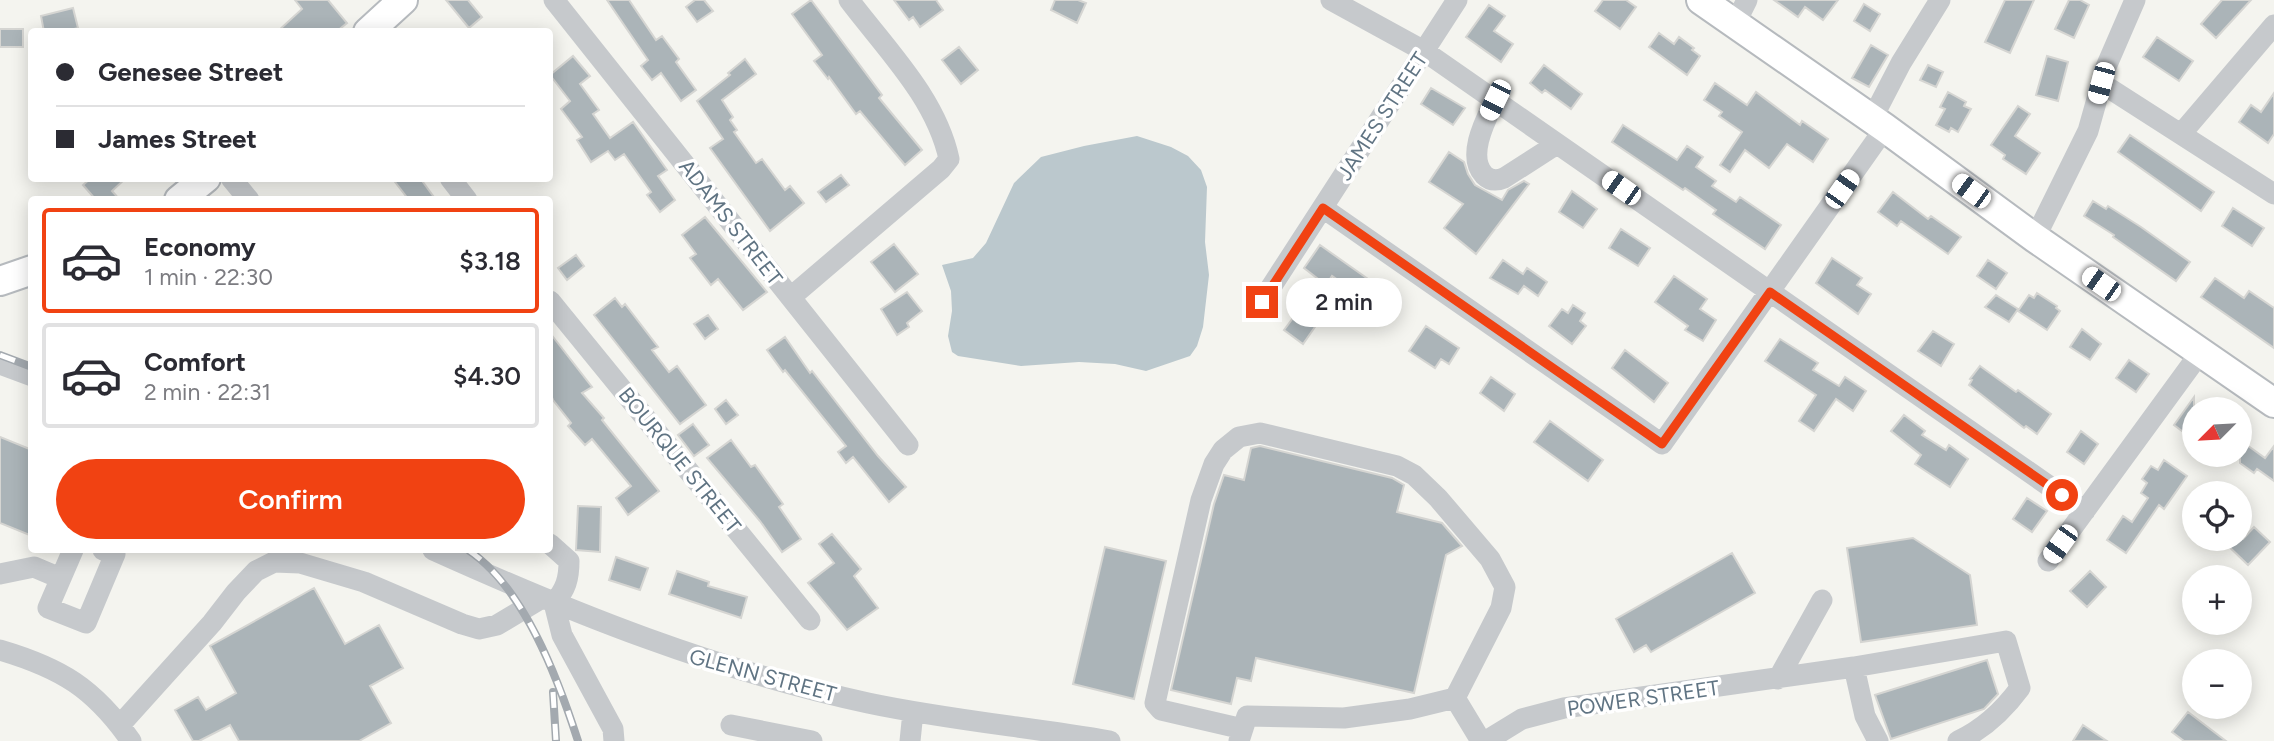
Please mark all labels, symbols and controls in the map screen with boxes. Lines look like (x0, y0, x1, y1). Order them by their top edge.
street label: JAMES STREET (1331, 47, 1433, 185)
text: Genesee Street (98, 56, 283, 88)
car (2086, 60, 2117, 106)
car (1477, 77, 1514, 123)
text: James Street (98, 123, 257, 155)
street label: ADAMS STREET (674, 154, 788, 290)
car (1822, 166, 1863, 212)
car (1598, 167, 1645, 209)
car (1948, 170, 1995, 212)
icon: car (60, 229, 123, 292)
text: Economy (144, 231, 256, 263)
text: $3.18 (459, 245, 521, 277)
text: 1 min · 22:30 (144, 263, 273, 291)
car (2078, 263, 2125, 305)
callout: 2 min (1286, 278, 1402, 326)
route end (1246, 286, 1278, 318)
text: 2 min (1315, 288, 1373, 316)
icon: car (60, 344, 123, 407)
text: Comfort (144, 346, 246, 378)
text: $4.30 (453, 360, 521, 392)
text: 2 min · 22:31 (144, 378, 271, 406)
street label: BOURQUE STREET (614, 382, 747, 538)
north arrow (2182, 397, 2252, 467)
map controls (2182, 397, 2252, 719)
button: Confirm (56, 459, 525, 539)
route start (2046, 479, 2078, 511)
button: locate (2182, 481, 2252, 551)
car (2040, 521, 2081, 567)
button: + (2182, 565, 2252, 635)
street label: GLENN STREET (687, 643, 840, 707)
button: − (2182, 649, 2252, 719)
street label: POWER STREET (1565, 675, 1721, 721)

